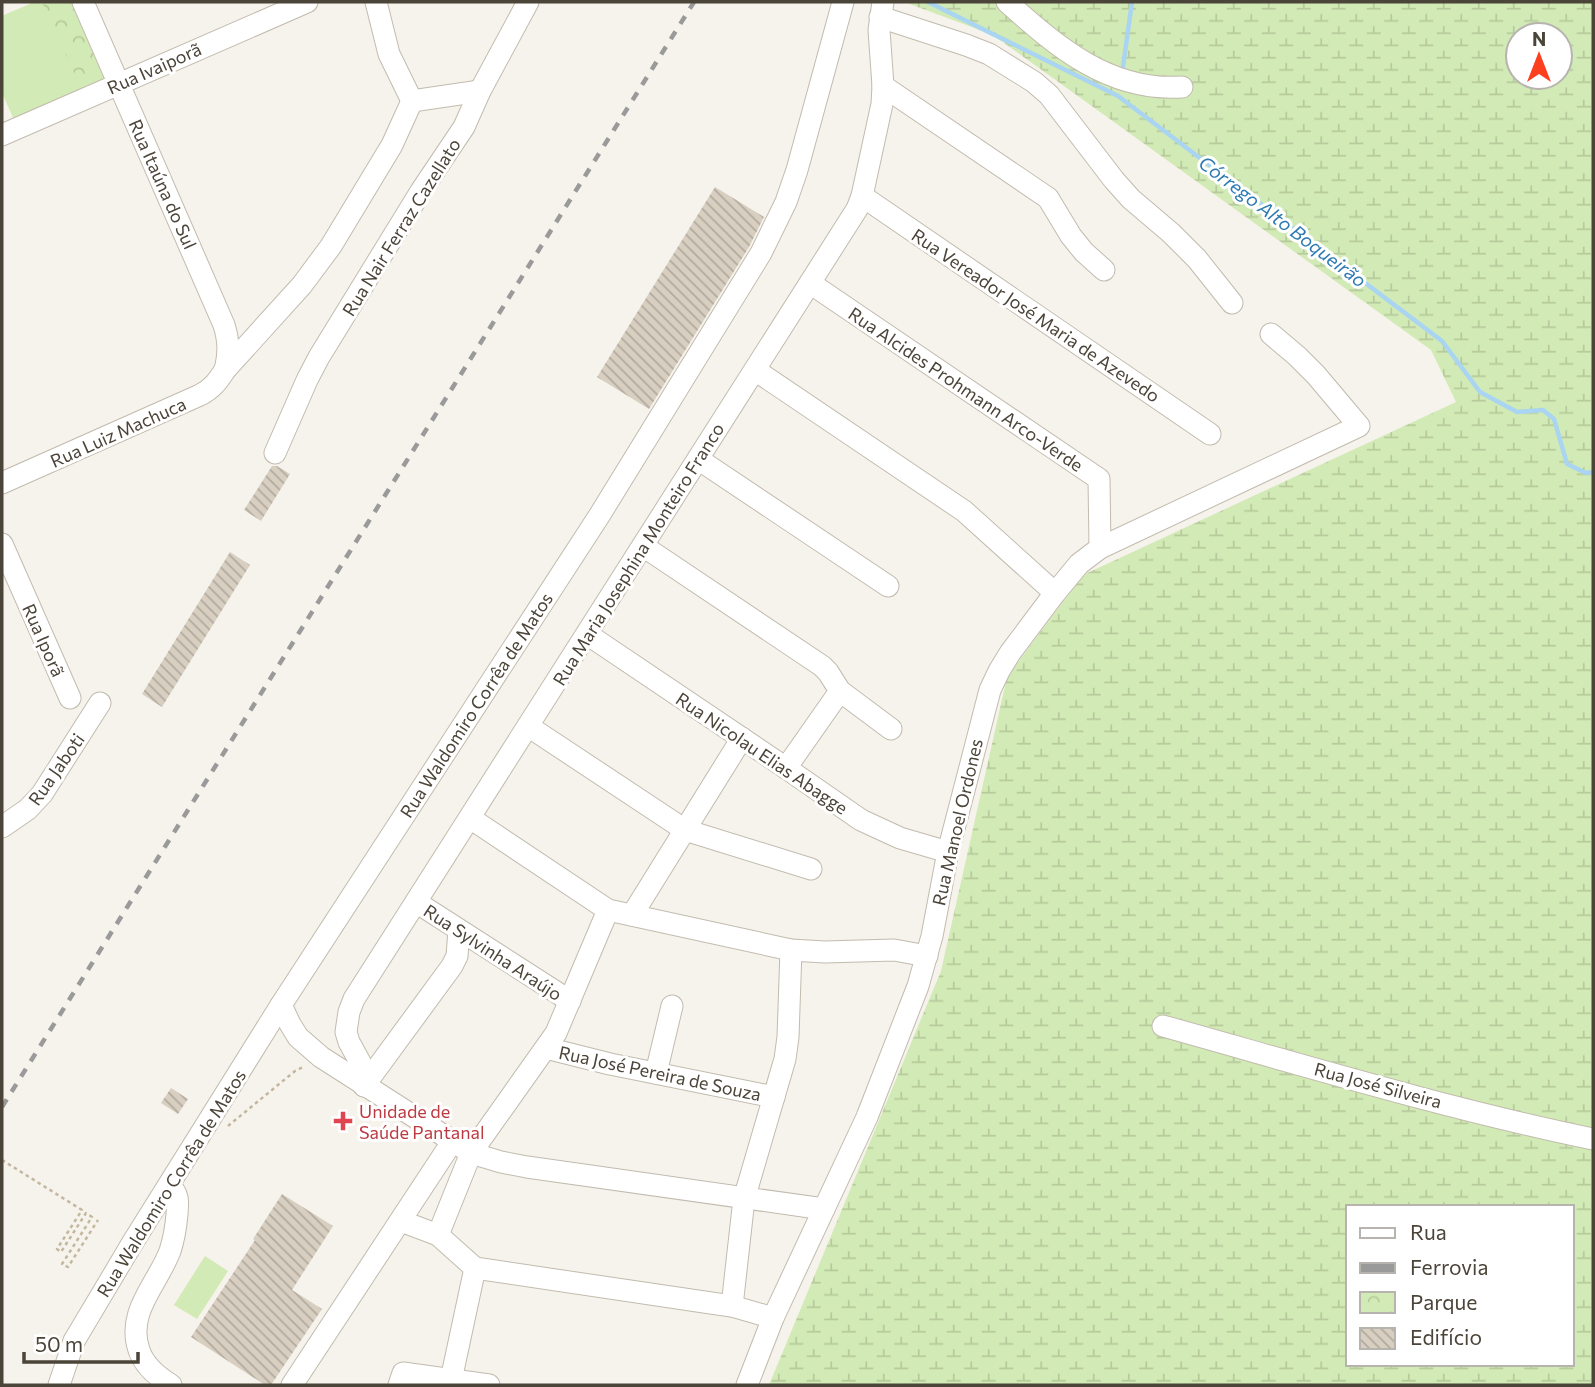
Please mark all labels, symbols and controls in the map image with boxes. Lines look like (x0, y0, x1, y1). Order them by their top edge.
north arrow (1504, 21, 1574, 91)
text: N (1532, 27, 1546, 50)
street label: Rua Ivaiporã (104, 37, 204, 99)
street label: Rua Itaúna do Sul (125, 116, 201, 252)
street label: Rua Nair Ferraz Cazellato (337, 134, 465, 320)
water label: Córrego Alto Boqueirão (1195, 150, 1371, 292)
street label: Rua Vereador José Maria de Azevedo (908, 223, 1164, 407)
street label: Rua Alcides Prohmann Arco-Verde (844, 302, 1088, 476)
street label: Rua Luiz Machuca (47, 392, 189, 472)
street label: Rua Maria Josephina Monteiro Franco (548, 419, 728, 689)
street label: Rua Waldomiro Corrêa de Matos (395, 588, 557, 822)
street label: Rua Iporã (18, 600, 70, 680)
street label: Rua Nicolau Elias Abagge (672, 687, 852, 819)
street label: Rua Jaboti (23, 729, 89, 809)
street label: Rua Manoel Ordones (927, 736, 987, 908)
street label: Rua Sylvinha Araújo (420, 899, 566, 1005)
street label: Rua José Pereira de Souza (557, 1041, 763, 1105)
street label: Rua José Silveira (1312, 1057, 1444, 1113)
street label: Rua Waldomiro Corrêa de Matos (92, 1065, 250, 1301)
place label: Unidade de Saúde Pantanal (359, 1100, 484, 1143)
marker: Unidade de Saúde Pantanal (333, 1111, 353, 1131)
legend (1346, 1205, 1574, 1366)
text: Rua (1410, 1219, 1447, 1244)
text: Ferrovia (1410, 1254, 1488, 1279)
text: Parque (1410, 1289, 1477, 1314)
scale bar (24, 1320, 138, 1364)
text: Edifício (1410, 1324, 1482, 1349)
text: 50 m (35, 1331, 83, 1356)

